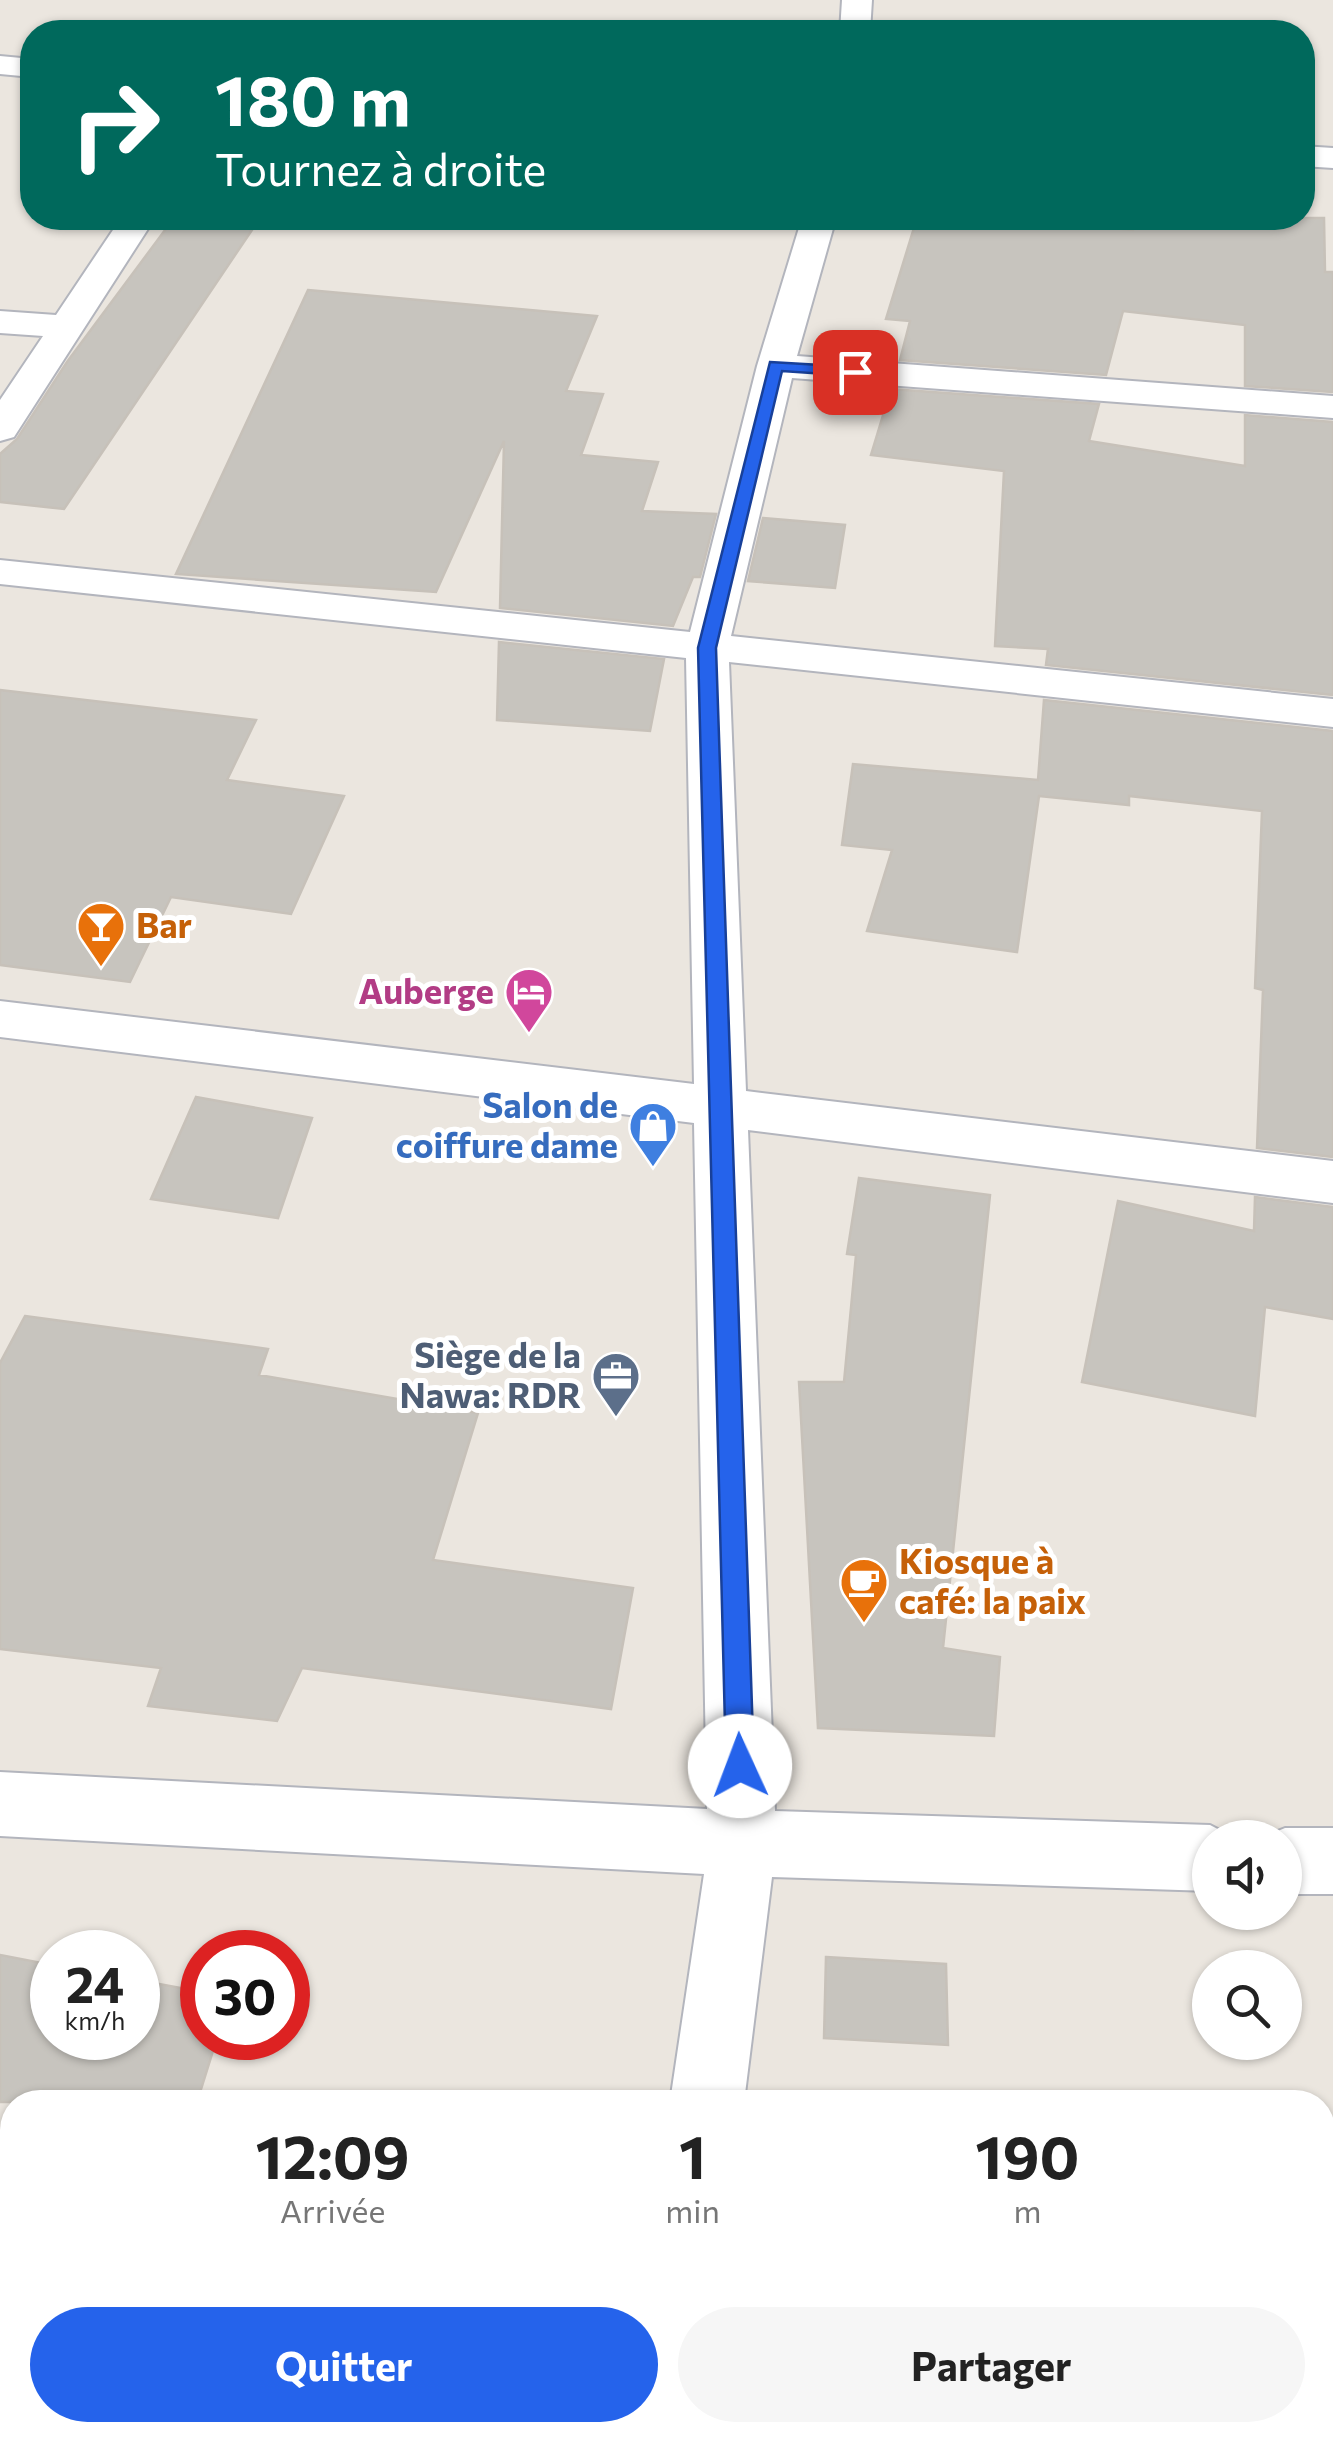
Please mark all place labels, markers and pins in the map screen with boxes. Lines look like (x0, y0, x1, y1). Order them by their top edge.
pin (813, 330, 898, 415)
bar icon: Bar (75, 900, 127, 968)
place label: Bar (136, 902, 192, 945)
hotel icon: Auberge (503, 966, 555, 1034)
place label: Auberge (358, 968, 494, 1011)
place label: Salon de coiffure dame (396, 1082, 618, 1165)
shop icon: Salon de coiffure dame (627, 1100, 679, 1168)
place label: Siège de la Nawa: RDR (400, 1332, 581, 1415)
office icon: Siège de la Nawa: RDR (590, 1350, 642, 1418)
place label: Kiosque à café: la paix (899, 1538, 1086, 1621)
cafe icon: Kiosque à café: la paix (838, 1556, 890, 1624)

